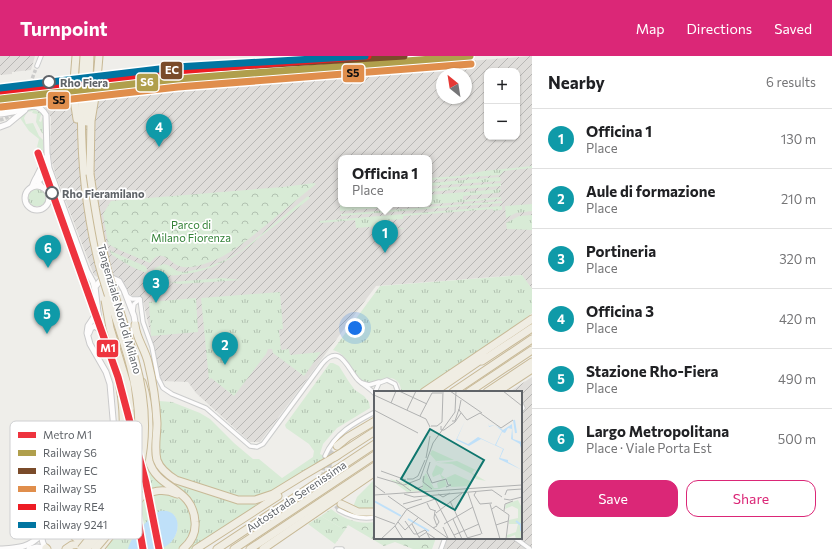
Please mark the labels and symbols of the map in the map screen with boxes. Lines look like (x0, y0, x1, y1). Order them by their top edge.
line badge: EC (160, 61, 183, 80)
text: EC (165, 63, 180, 76)
line badge: S5 (342, 64, 365, 83)
text: S5 (346, 66, 360, 79)
north arrow (436, 68, 472, 104)
line badge: S6 (136, 73, 159, 92)
marker: Rho Fiera (42, 75, 56, 89)
text: S6 (140, 75, 154, 88)
place label: Rho Fiera (60, 76, 108, 89)
line badge: S5 (47, 91, 70, 110)
text: S5 (52, 93, 66, 106)
pin: 4 (146, 114, 172, 147)
marker: Rho Fieramilano (45, 186, 59, 200)
place label: Rho Fieramilano (62, 187, 145, 200)
park label: Parco di Milano Fiorenza (151, 218, 231, 244)
pin: 1 (372, 220, 398, 253)
pin: 6 (35, 235, 61, 268)
street label: Tangenziale Nord di Milano (95, 243, 145, 376)
pin: 3 (143, 270, 169, 303)
pin: 5 (34, 301, 60, 334)
your location (345, 318, 365, 338)
pin: 2 (212, 332, 238, 365)
line badge: M1 (96, 339, 119, 358)
text: M1 (100, 341, 116, 354)
inset map (374, 391, 522, 539)
legend (10, 421, 142, 539)
text: Metro M1 (43, 428, 92, 441)
text: Railway S6 (43, 446, 97, 459)
street label: Autostrada Serenissima (244, 458, 348, 534)
text: Railway EC (43, 464, 98, 477)
text: Railway S5 (43, 482, 97, 495)
text: Railway RE4 (43, 500, 105, 513)
text: Railway 9241 (43, 518, 107, 531)

